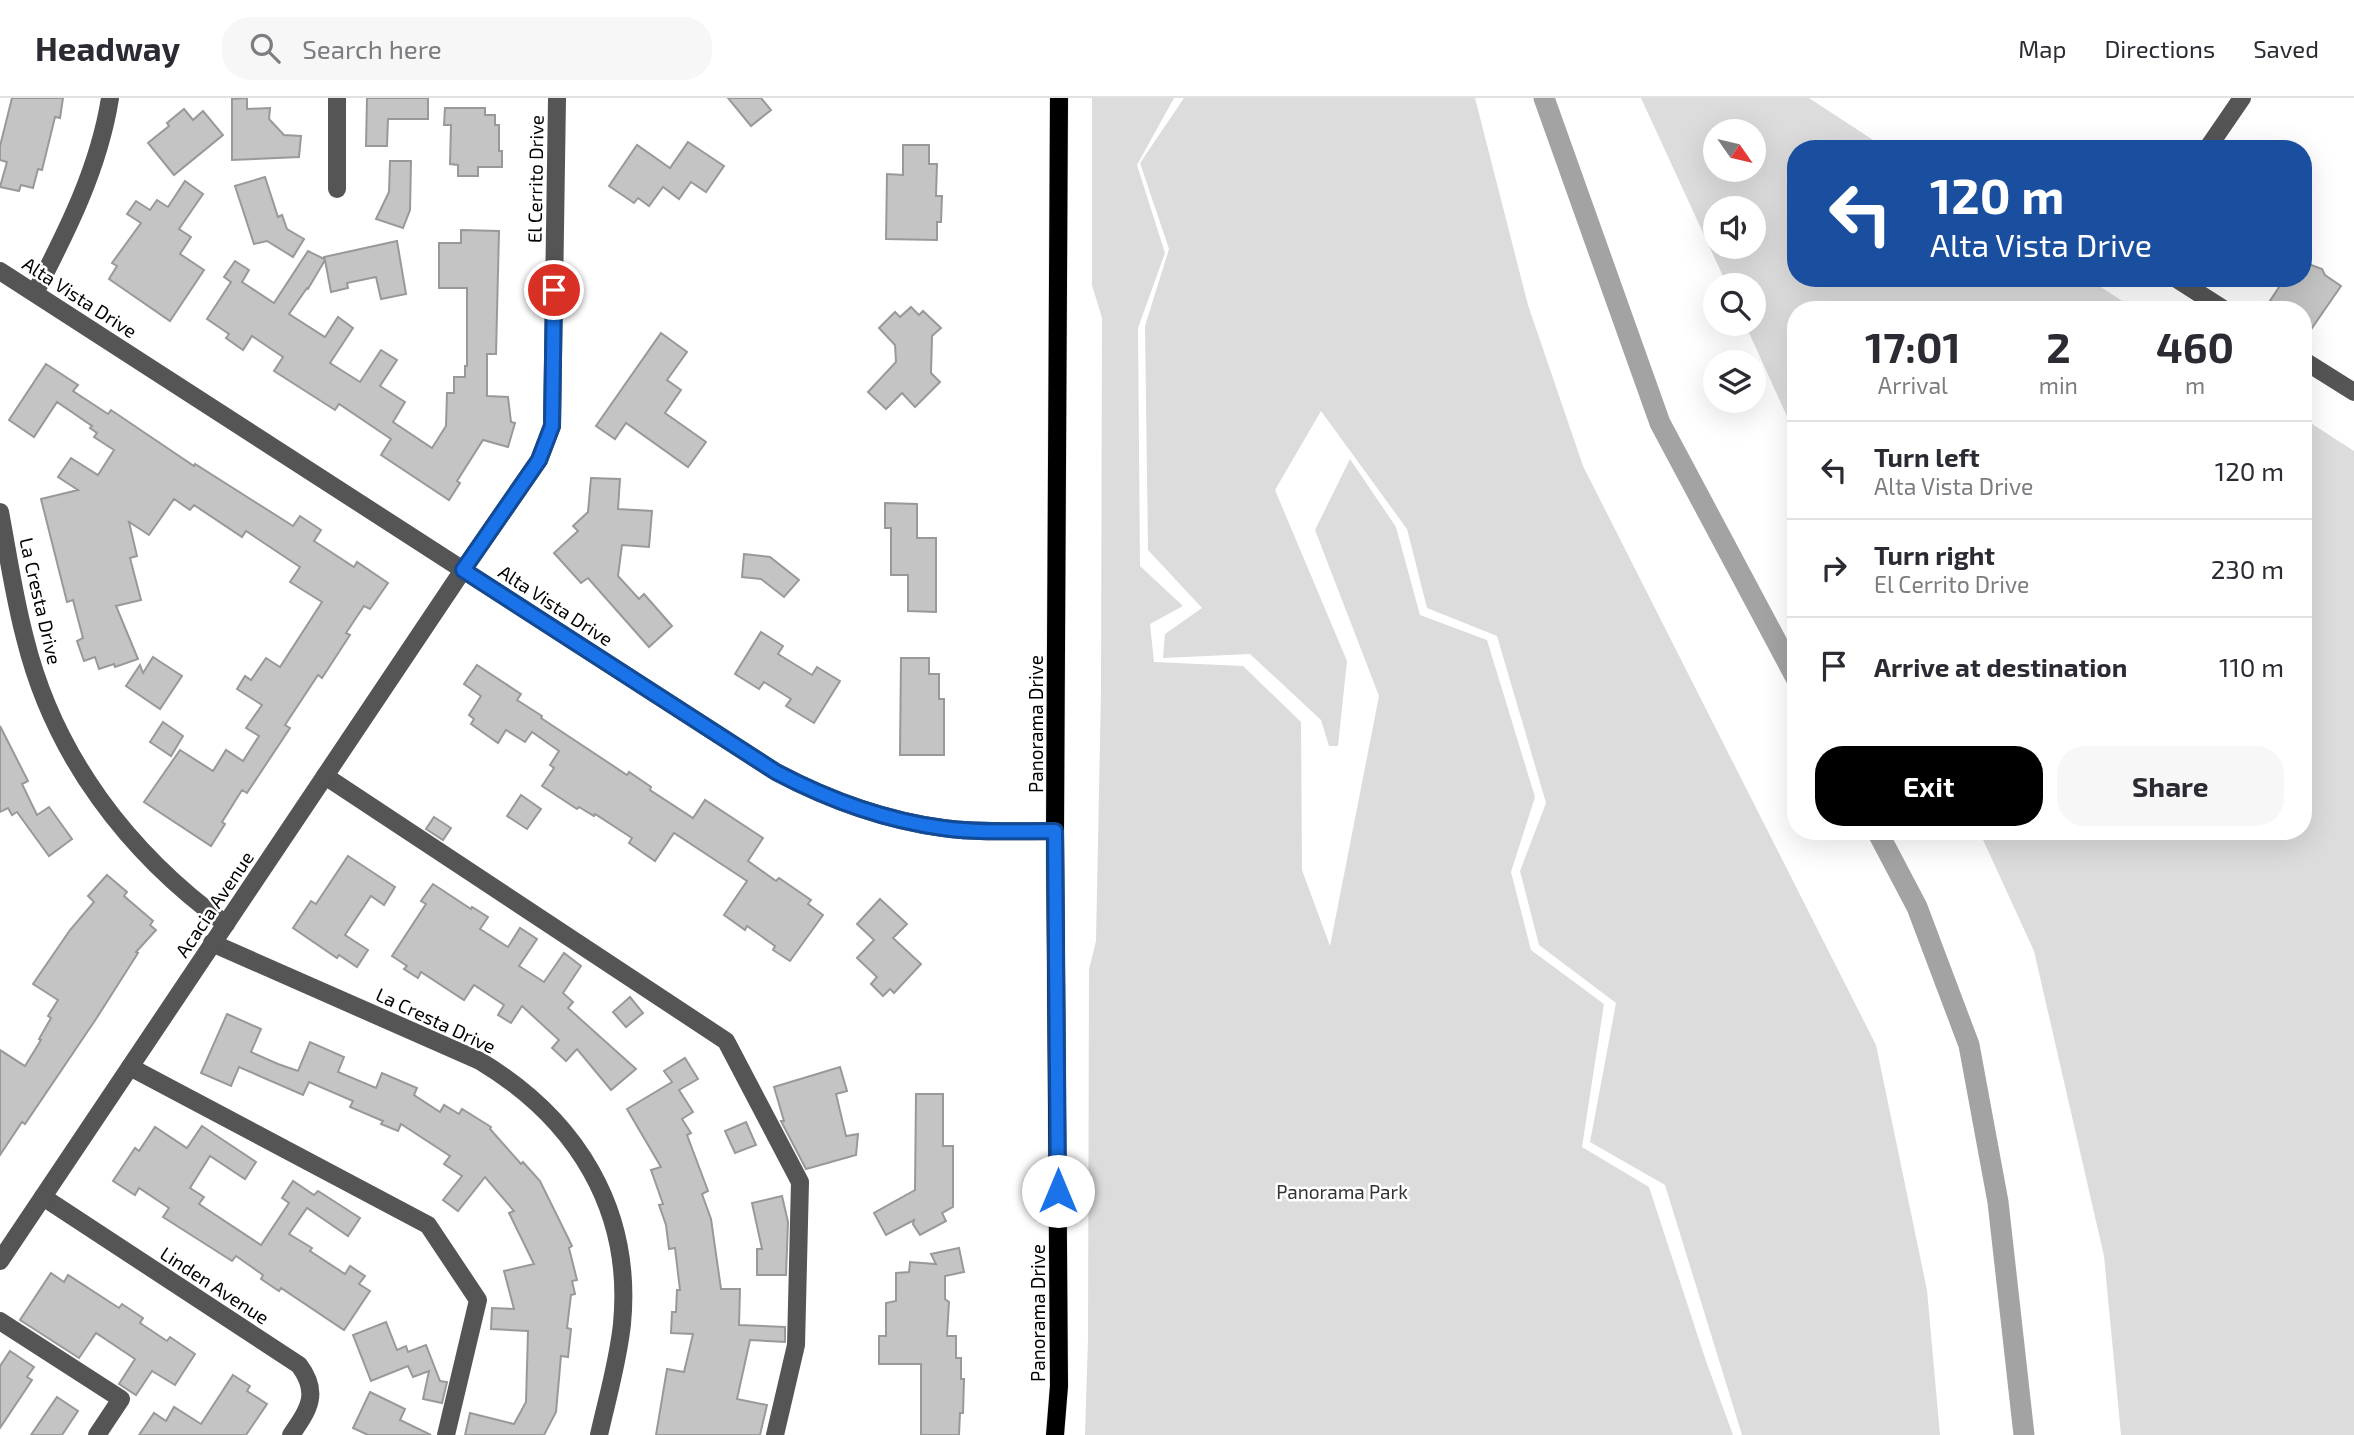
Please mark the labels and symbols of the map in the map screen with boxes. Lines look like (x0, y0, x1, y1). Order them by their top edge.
street label: El Cerrito Drive (522, 115, 548, 243)
north arrow (1703, 119, 1766, 182)
street label: Alta Vista Drive (18, 251, 142, 343)
pin (524, 260, 584, 320)
street label: La Cresta Drive (15, 535, 67, 667)
street label: Alta Vista Drive (494, 559, 618, 651)
street label: Panorama Drive (1024, 655, 1047, 793)
street label: Acacia Avenue (170, 846, 258, 962)
street label: La Cresta Drive (372, 982, 500, 1058)
position arrow (1021, 1154, 1095, 1228)
park label: Panorama Park (1276, 1180, 1408, 1203)
street label: Linden Avenue (156, 1241, 274, 1329)
street label: Panorama Drive (1026, 1244, 1049, 1382)

